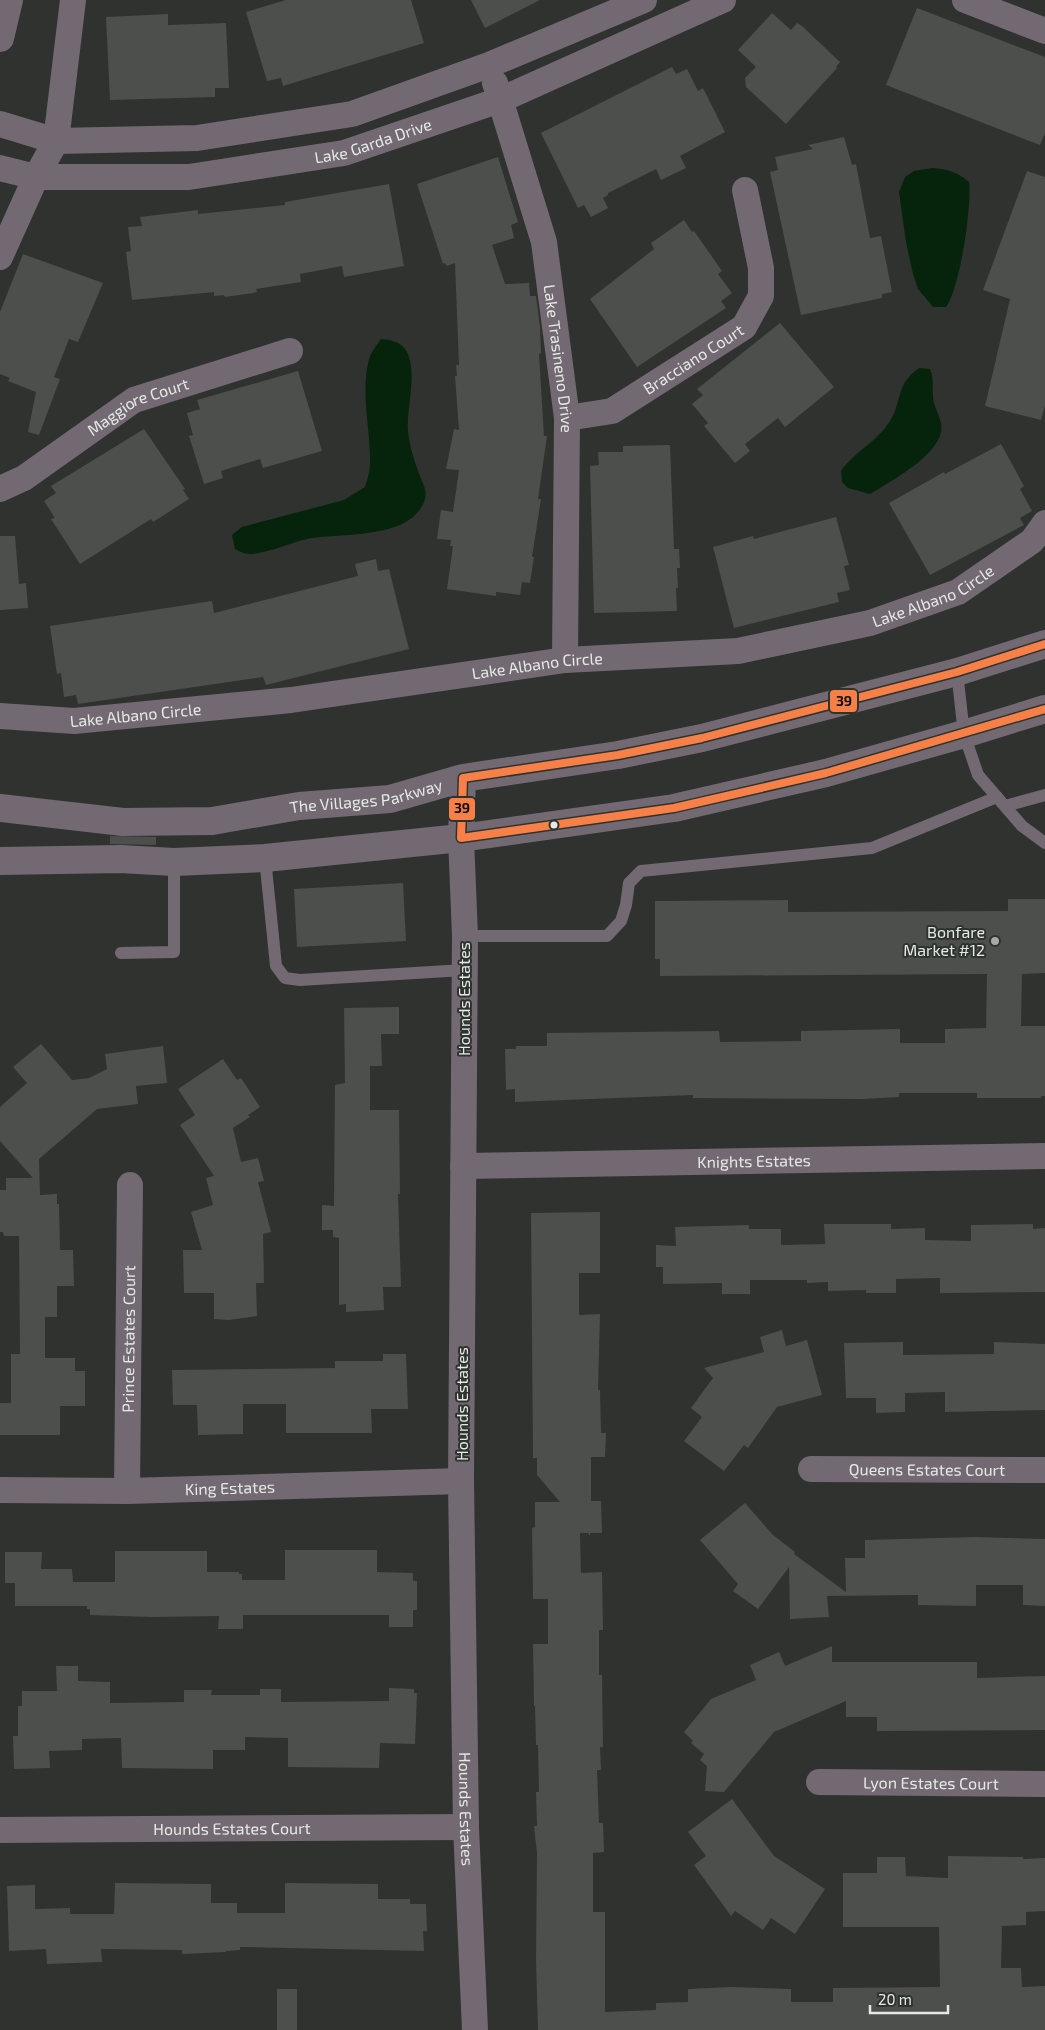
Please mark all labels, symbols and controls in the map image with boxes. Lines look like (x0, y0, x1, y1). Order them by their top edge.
street label: Lake Garda Drive (313, 114, 434, 166)
street label: Lake Trasineno Drive (541, 283, 577, 433)
street label: Bracciano Court (639, 320, 747, 398)
street label: Maggiore Court (83, 373, 191, 439)
street label: Lake Albano Circle (869, 560, 997, 631)
street label: Lake Albano Circle (471, 648, 603, 682)
line badge: 39 (829, 689, 858, 713)
text: 39 (836, 692, 852, 709)
street label: Lake Albano Circle (69, 699, 202, 730)
street label: The Villages Parkway (288, 774, 445, 816)
line badge: 39 (448, 797, 476, 821)
text: 39 (454, 799, 470, 816)
unlabelled marker (549, 820, 559, 830)
place label: Bonfare Market #12 (903, 922, 985, 959)
marker: Bonfare Market #12 (989, 935, 1001, 947)
street label: Hounds Estates (454, 942, 473, 1056)
street label: Knights Estates (697, 1150, 811, 1171)
street label: Prince Estates Court (118, 1265, 138, 1413)
street label: Hounds Estates (452, 1347, 471, 1461)
street label: Queens Estates Court (849, 1459, 1005, 1479)
street label: King Estates (185, 1477, 275, 1498)
street label: Hounds Estates (456, 1752, 478, 1866)
street label: Lyon Estates Court (863, 1772, 999, 1793)
street label: Hounds Estates Court (153, 1818, 311, 1838)
scale bar (870, 1982, 948, 2014)
text: 20 m (878, 1990, 912, 2008)

